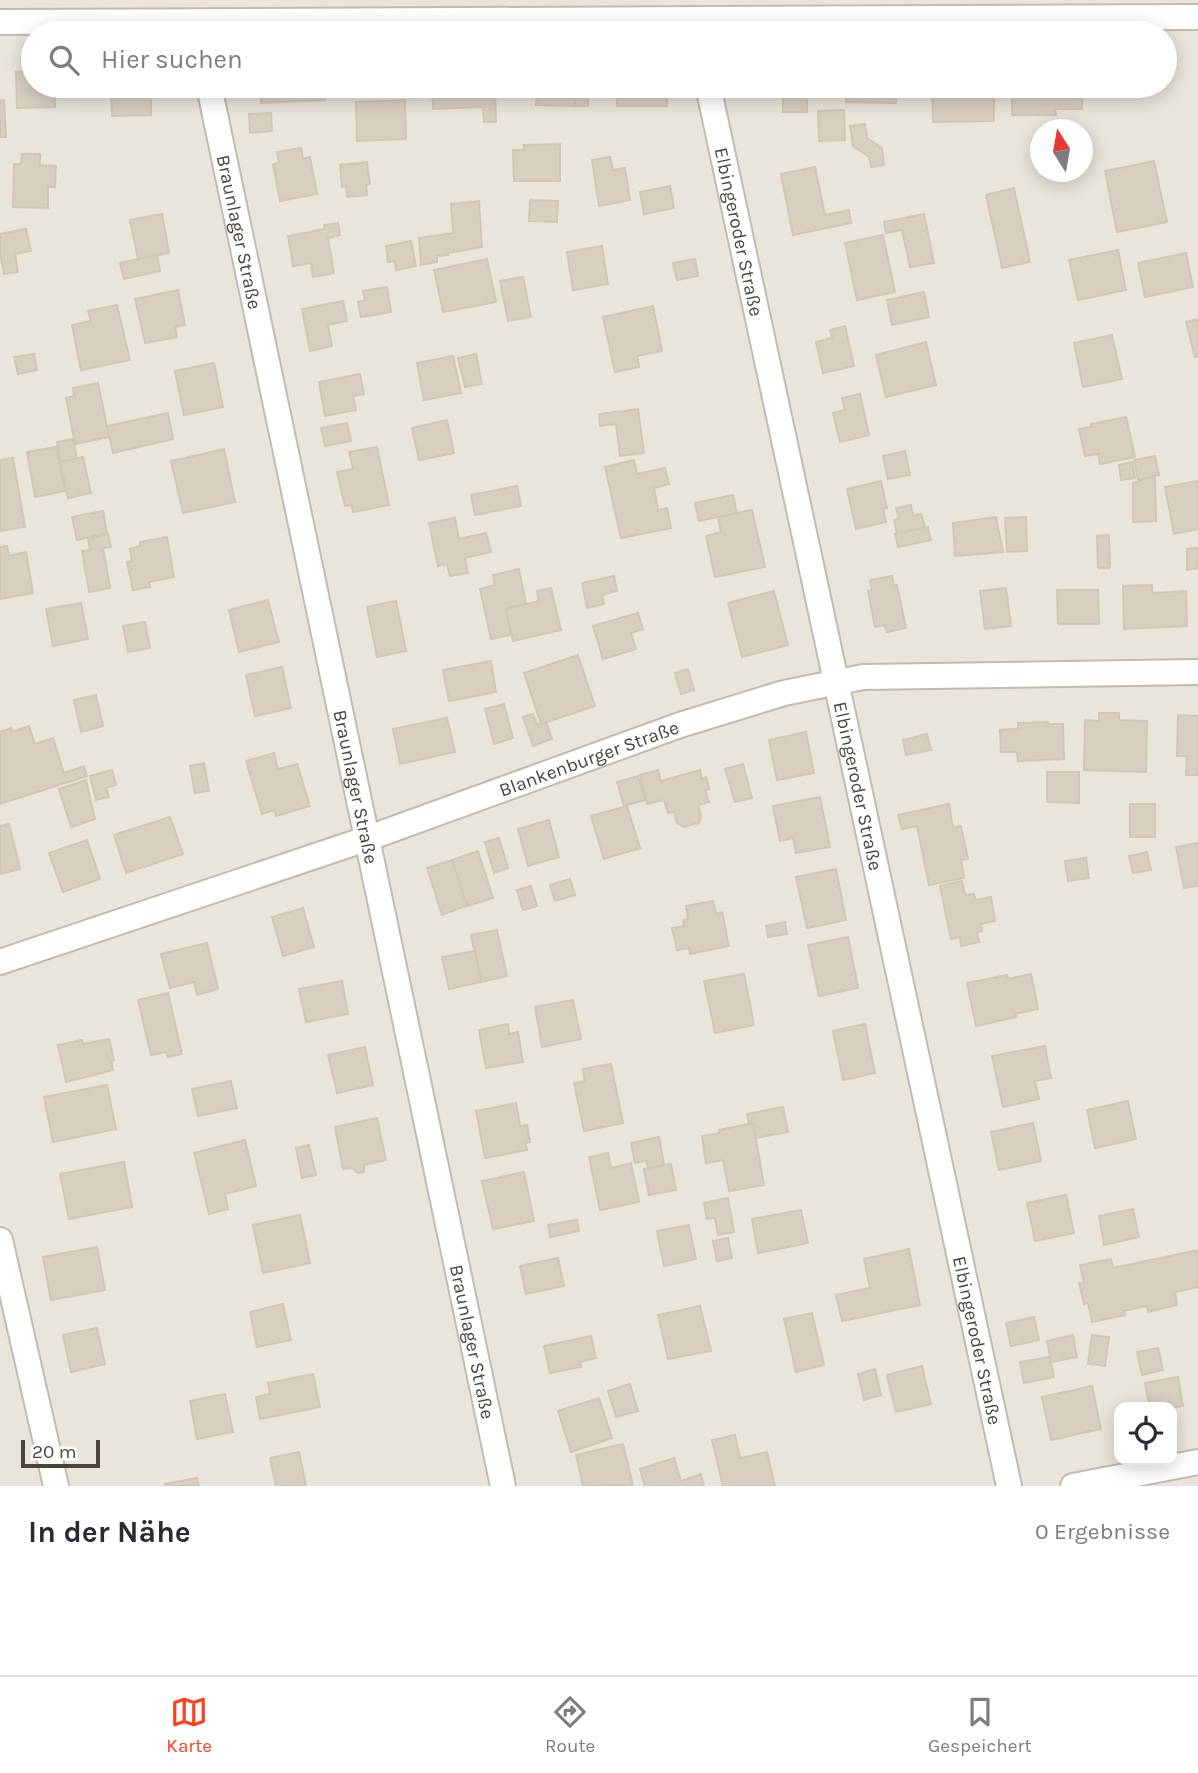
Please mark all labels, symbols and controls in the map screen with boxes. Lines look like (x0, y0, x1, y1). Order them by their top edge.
search box (21, 21, 1177, 98)
icon: search (45, 41, 83, 79)
text: Hier suchen (101, 44, 243, 75)
north arrow (1030, 119, 1093, 182)
street label: Elbingeroder Straße (710, 145, 767, 318)
street label: Braunlager Straße (212, 153, 266, 311)
street label: Elbingeroder Straße (829, 700, 886, 873)
street label: Braunlager Straße (328, 708, 382, 866)
street label: Blankenburger Straße (496, 716, 682, 802)
street label: Elbingeroder Straße (948, 1254, 1006, 1427)
street label: Braunlager Straße (445, 1263, 499, 1421)
map controls (1114, 1402, 1177, 1465)
button: locate (1114, 1402, 1177, 1465)
scale bar (21, 1437, 100, 1469)
text: 20 m (32, 1441, 77, 1463)
text: In der Nähe (28, 1514, 191, 1550)
text: 0 Ergebnisse (1035, 1518, 1170, 1545)
tab: Karte (166, 1693, 212, 1757)
tab: Route (545, 1693, 595, 1757)
tab: Gespeichert (928, 1693, 1032, 1757)

